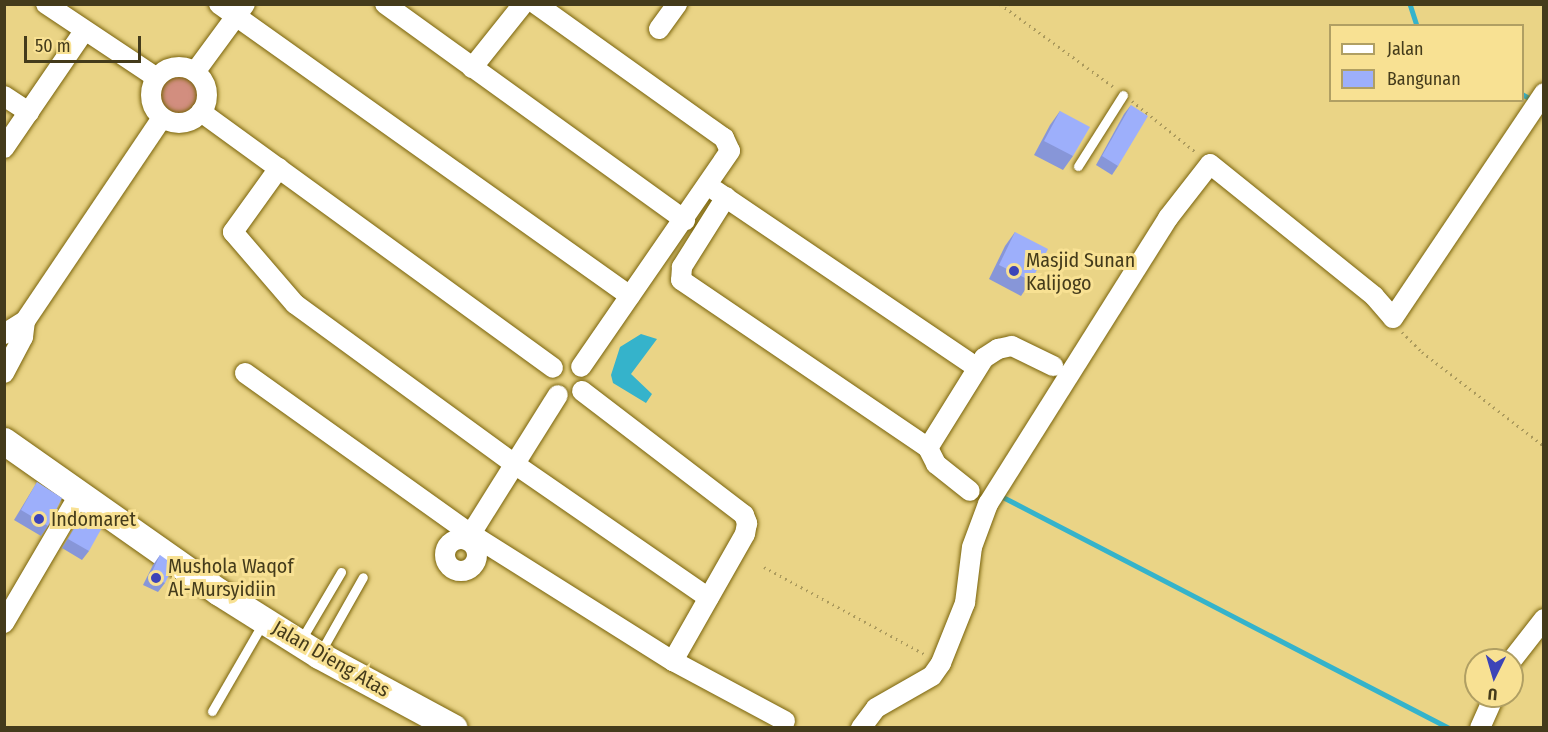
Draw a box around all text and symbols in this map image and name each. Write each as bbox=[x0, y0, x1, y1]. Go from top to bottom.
scale bar bbox=[27, 24, 144, 62]
legend bbox=[1329, 24, 1524, 102]
text: 50 m bbox=[35, 35, 71, 57]
text: Jalan bbox=[1387, 38, 1424, 60]
text: Bangunan bbox=[1387, 68, 1461, 90]
place label: Masjid Sunan Kalijogo bbox=[1026, 248, 1135, 295]
marker: Masjid Sunan Kalijogo bbox=[1007, 264, 1021, 278]
place label: Indomaret bbox=[51, 507, 136, 531]
marker: Indomaret bbox=[32, 512, 46, 526]
place label: Mushola Waqof Al-Mursyidiin bbox=[168, 554, 293, 601]
marker: Mushola Waqof Al-Mursyidiin bbox=[149, 571, 163, 585]
street label: Jalan Dieng Atas bbox=[268, 616, 394, 702]
north arrow bbox=[1464, 648, 1524, 708]
text: U bbox=[1487, 685, 1498, 704]

